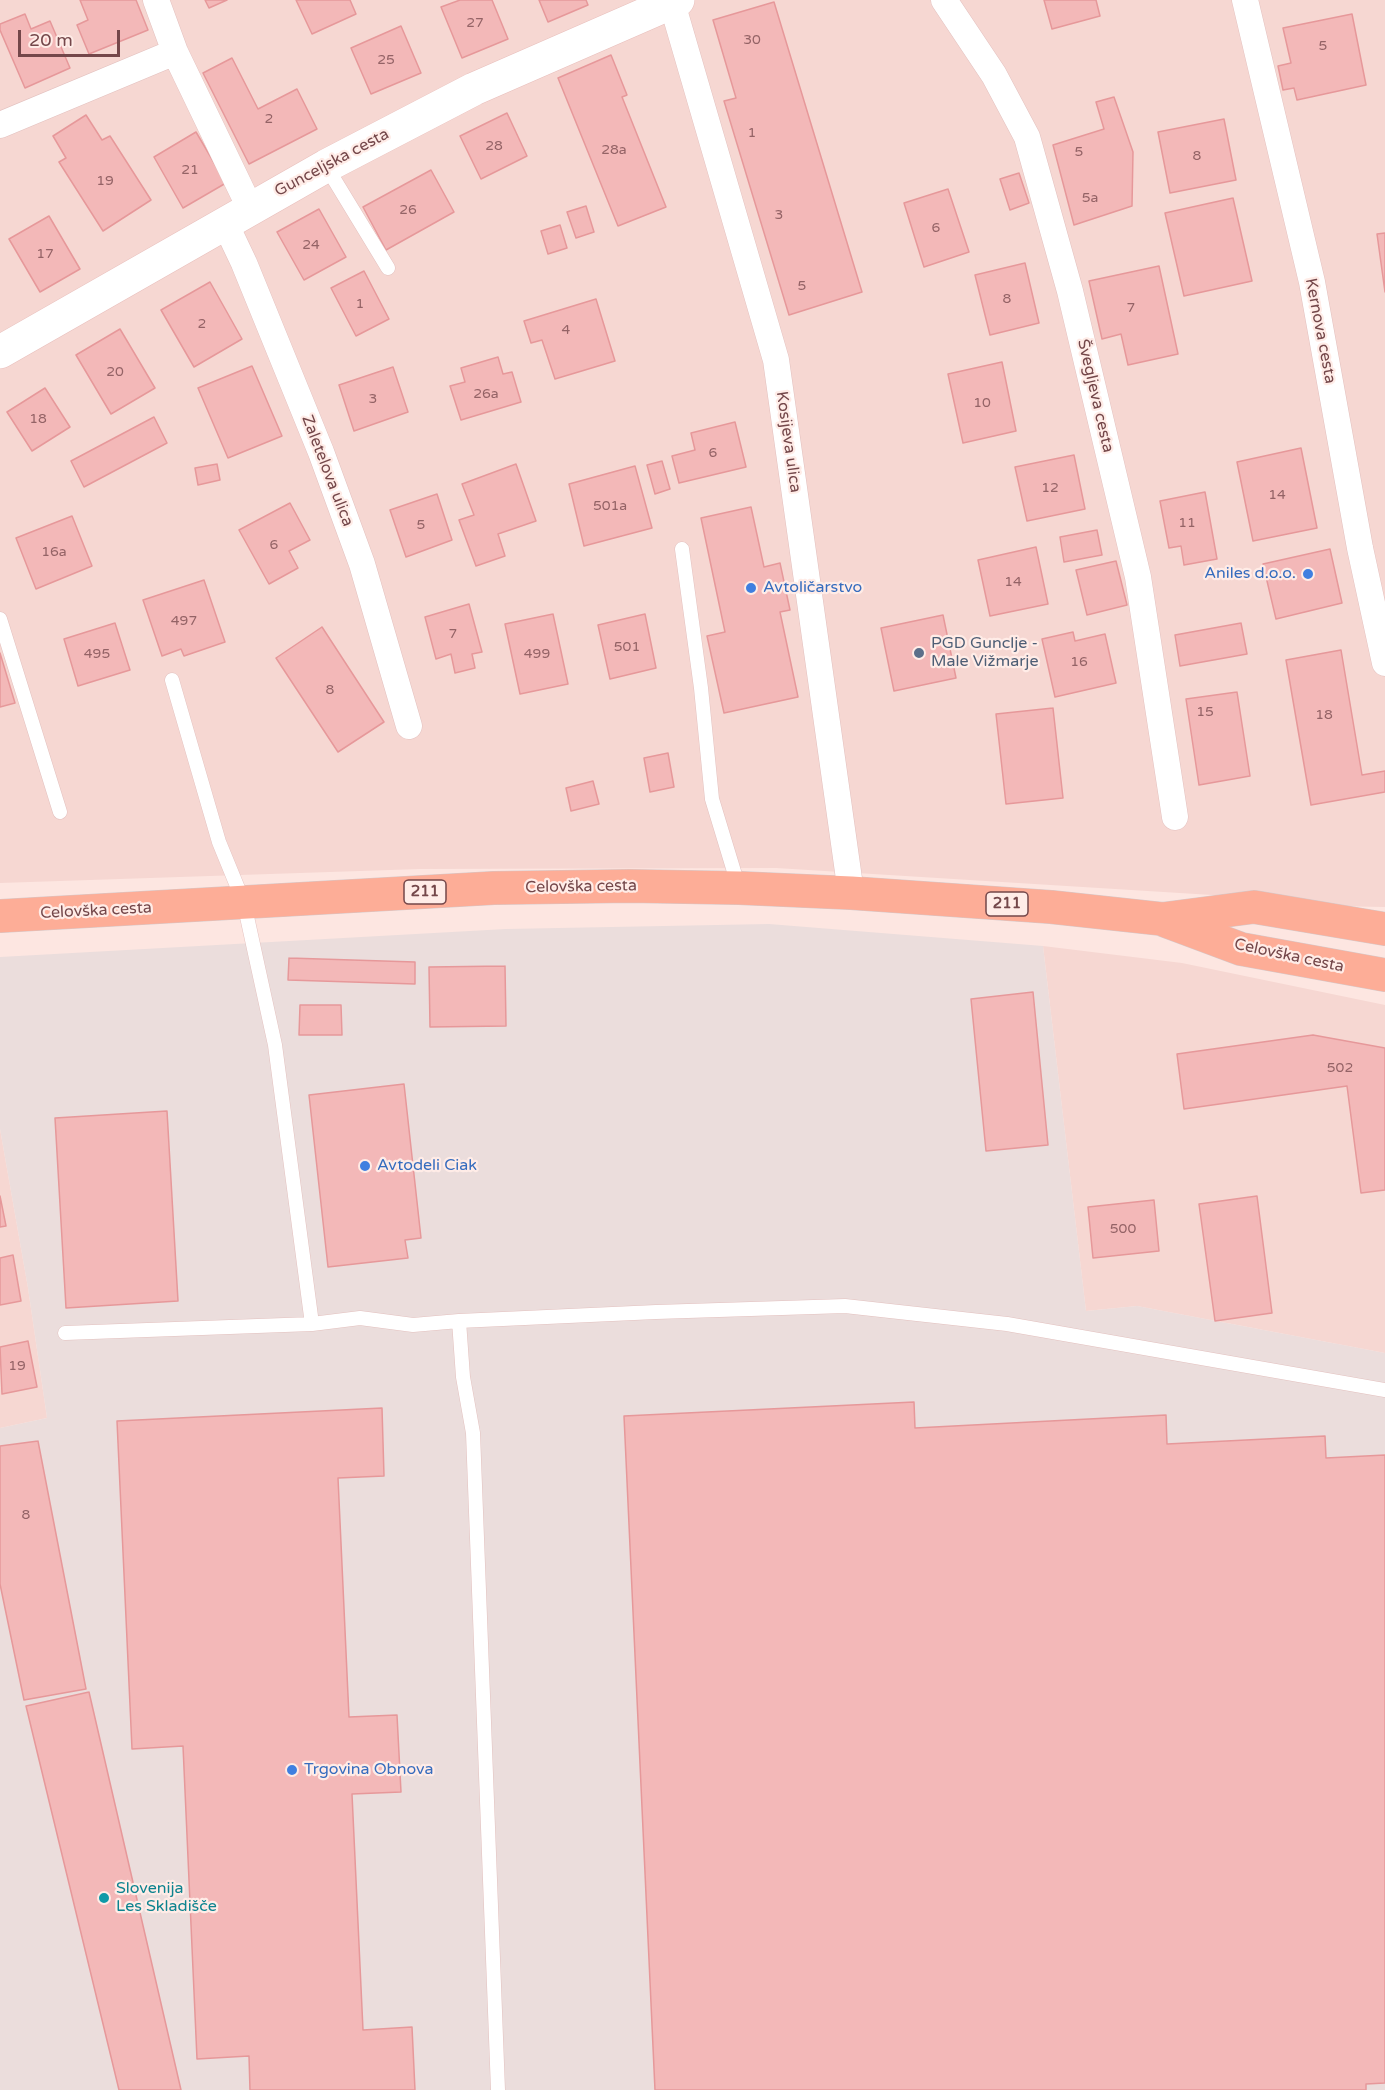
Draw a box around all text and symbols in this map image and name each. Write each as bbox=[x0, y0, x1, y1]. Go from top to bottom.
house number: 27 bbox=[466, 15, 484, 31]
scale bar bbox=[21, 18, 123, 56]
text: 20 m bbox=[29, 29, 73, 51]
house number: 30 bbox=[743, 32, 761, 48]
house number: 5 bbox=[1319, 38, 1327, 54]
house number: 25 bbox=[377, 52, 395, 68]
house number: 2 bbox=[265, 111, 273, 127]
street label: Gunceljska cesta bbox=[272, 125, 392, 201]
house number: 1 bbox=[748, 125, 756, 141]
house number: 28 bbox=[485, 138, 503, 154]
house number: 28a bbox=[601, 142, 627, 158]
house number: 5 bbox=[1075, 144, 1083, 160]
house number: 8 bbox=[1193, 148, 1201, 164]
house number: 21 bbox=[181, 162, 199, 178]
house number: 19 bbox=[96, 173, 114, 189]
house number: 5a bbox=[1082, 190, 1098, 206]
house number: 26 bbox=[399, 202, 417, 218]
house number: 3 bbox=[775, 207, 783, 223]
house number: 6 bbox=[932, 220, 940, 236]
house number: 24 bbox=[302, 237, 320, 253]
house number: 17 bbox=[36, 246, 54, 262]
street label: Kernova cesta bbox=[1300, 277, 1340, 385]
house number: 5 bbox=[798, 278, 806, 294]
house number: 8 bbox=[1003, 291, 1011, 307]
house number: 1 bbox=[356, 296, 364, 312]
house number: 7 bbox=[1127, 300, 1135, 316]
house number: 2 bbox=[198, 316, 206, 332]
house number: 4 bbox=[562, 322, 570, 338]
street label: Švegljeva cesta bbox=[1073, 337, 1117, 455]
house number: 20 bbox=[106, 364, 124, 380]
house number: 26a bbox=[473, 386, 499, 402]
street label: Kosijeva ulica bbox=[771, 390, 805, 494]
house number: 3 bbox=[369, 391, 377, 407]
house number: 10 bbox=[973, 395, 991, 411]
house number: 18 bbox=[29, 411, 47, 427]
street label: Zaletelova ulica bbox=[297, 413, 357, 529]
house number: 6 bbox=[709, 445, 717, 461]
house number: 12 bbox=[1041, 480, 1059, 496]
house number: 14 bbox=[1268, 487, 1286, 503]
house number: 501a bbox=[593, 498, 627, 514]
house number: 11 bbox=[1178, 515, 1196, 531]
house number: 5 bbox=[417, 517, 425, 533]
house number: 6 bbox=[270, 537, 278, 553]
house number: 16a bbox=[41, 544, 67, 560]
place label: Aniles d.o.o. bbox=[1204, 564, 1296, 584]
marker: Aniles d.o.o. bbox=[1301, 567, 1315, 581]
house number: 14 bbox=[1004, 574, 1022, 590]
place label: Avtoličarstvo bbox=[763, 578, 862, 598]
marker: Avtoličarstvo bbox=[744, 581, 758, 595]
house number: 497 bbox=[171, 613, 197, 629]
house number: 7 bbox=[449, 626, 457, 642]
place label: PGD Gunclje - Male Vižmarje bbox=[931, 634, 1038, 672]
house number: 501 bbox=[614, 639, 640, 655]
house number: 495 bbox=[84, 646, 110, 662]
house number: 499 bbox=[524, 646, 550, 662]
marker: PGD Gunclje - Male Vižmarje bbox=[912, 646, 926, 660]
house number: 16 bbox=[1070, 654, 1088, 670]
house number: 8 bbox=[326, 682, 334, 698]
house number: 15 bbox=[1196, 704, 1214, 720]
house number: 18 bbox=[1315, 707, 1333, 723]
street label: Celovška cesta bbox=[525, 876, 637, 898]
road number: 211 bbox=[404, 880, 446, 904]
road number: 211 bbox=[986, 892, 1028, 916]
street label: Celovška cesta bbox=[40, 898, 152, 924]
street label: Celovška cesta bbox=[1232, 935, 1346, 977]
house number: 502 bbox=[1327, 1060, 1353, 1076]
place label: Avtodeli Ciak bbox=[377, 1156, 477, 1176]
marker: Avtodeli Ciak bbox=[358, 1159, 372, 1173]
house number: 500 bbox=[1110, 1221, 1136, 1237]
house number: 19 bbox=[8, 1358, 26, 1374]
house number: 8 bbox=[22, 1507, 30, 1523]
place label: Trgovina Obnova bbox=[304, 1760, 433, 1780]
marker: Trgovina Obnova bbox=[285, 1763, 299, 1777]
place label: Slovenija Les Skladišče bbox=[116, 1879, 217, 1917]
marker: Slovenija Les Skladišče bbox=[97, 1891, 111, 1905]

